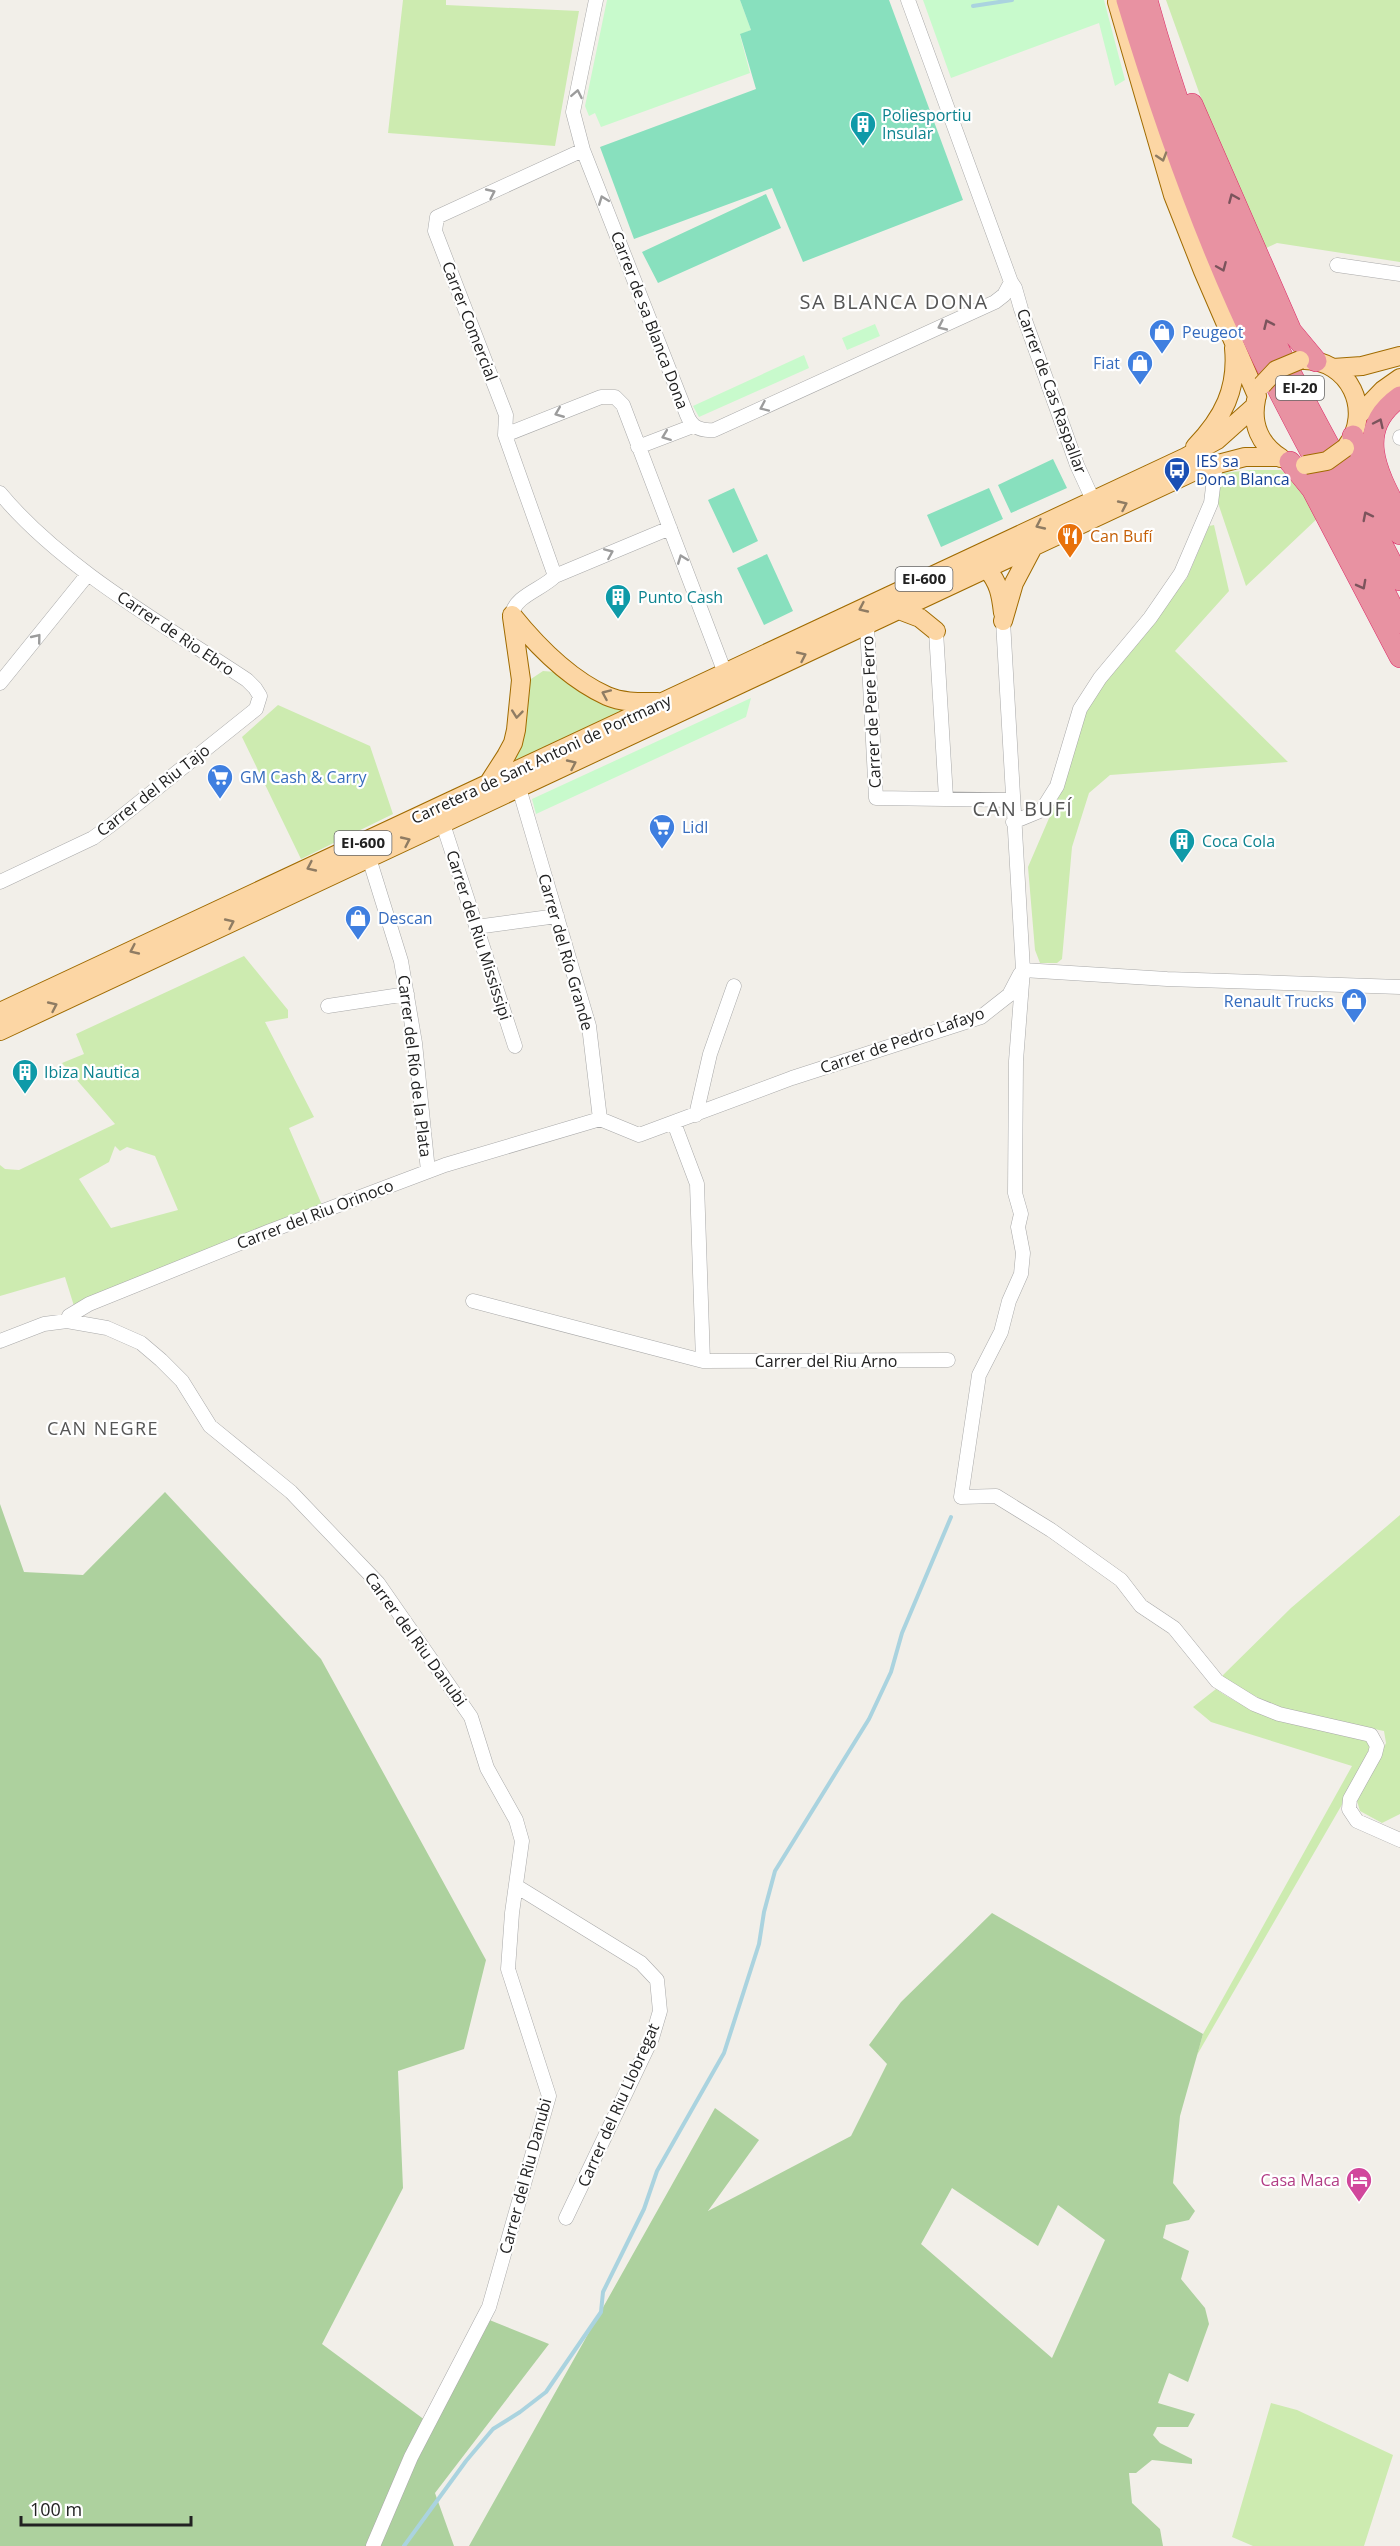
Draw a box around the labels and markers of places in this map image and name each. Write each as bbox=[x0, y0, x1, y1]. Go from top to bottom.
place label: Poliesportiu Insular bbox=[882, 104, 971, 144]
building icon: Poliesportiu Insular bbox=[848, 109, 878, 147]
shop icon: Peugeot bbox=[1147, 317, 1177, 355]
place label: Peugeot bbox=[1182, 321, 1244, 343]
shop icon: Fiat bbox=[1125, 348, 1155, 386]
place label: Fiat bbox=[1093, 352, 1120, 374]
place label: IES sa Dona Blanca bbox=[1196, 450, 1290, 490]
bus stop icon: IES sa Dona Blanca bbox=[1162, 455, 1192, 493]
restaurant icon: Can Bufí bbox=[1055, 521, 1085, 559]
place label: Can Bufí bbox=[1090, 525, 1153, 547]
building icon: Punto Cash bbox=[603, 582, 633, 620]
place label: Punto Cash bbox=[638, 586, 723, 608]
supermarket icon: GM Cash & Carry bbox=[205, 762, 235, 800]
place label: GM Cash & Carry bbox=[240, 766, 368, 788]
supermarket icon: Lidl bbox=[647, 812, 677, 850]
place label: Lidl bbox=[682, 816, 708, 838]
building icon: Coca Cola bbox=[1167, 826, 1197, 864]
place label: Coca Cola bbox=[1202, 830, 1275, 852]
shop icon: Descan bbox=[343, 903, 373, 941]
place label: Descan bbox=[378, 907, 433, 929]
shop icon: Renault Trucks bbox=[1339, 986, 1369, 1024]
place label: Renault Trucks bbox=[1224, 990, 1334, 1012]
building icon: Ibiza Nautica bbox=[10, 1057, 40, 1095]
place label: Ibiza Nautica bbox=[44, 1061, 140, 1083]
hotel icon: Casa Maca bbox=[1344, 2165, 1374, 2203]
place label: Casa Maca bbox=[1261, 2169, 1340, 2191]

